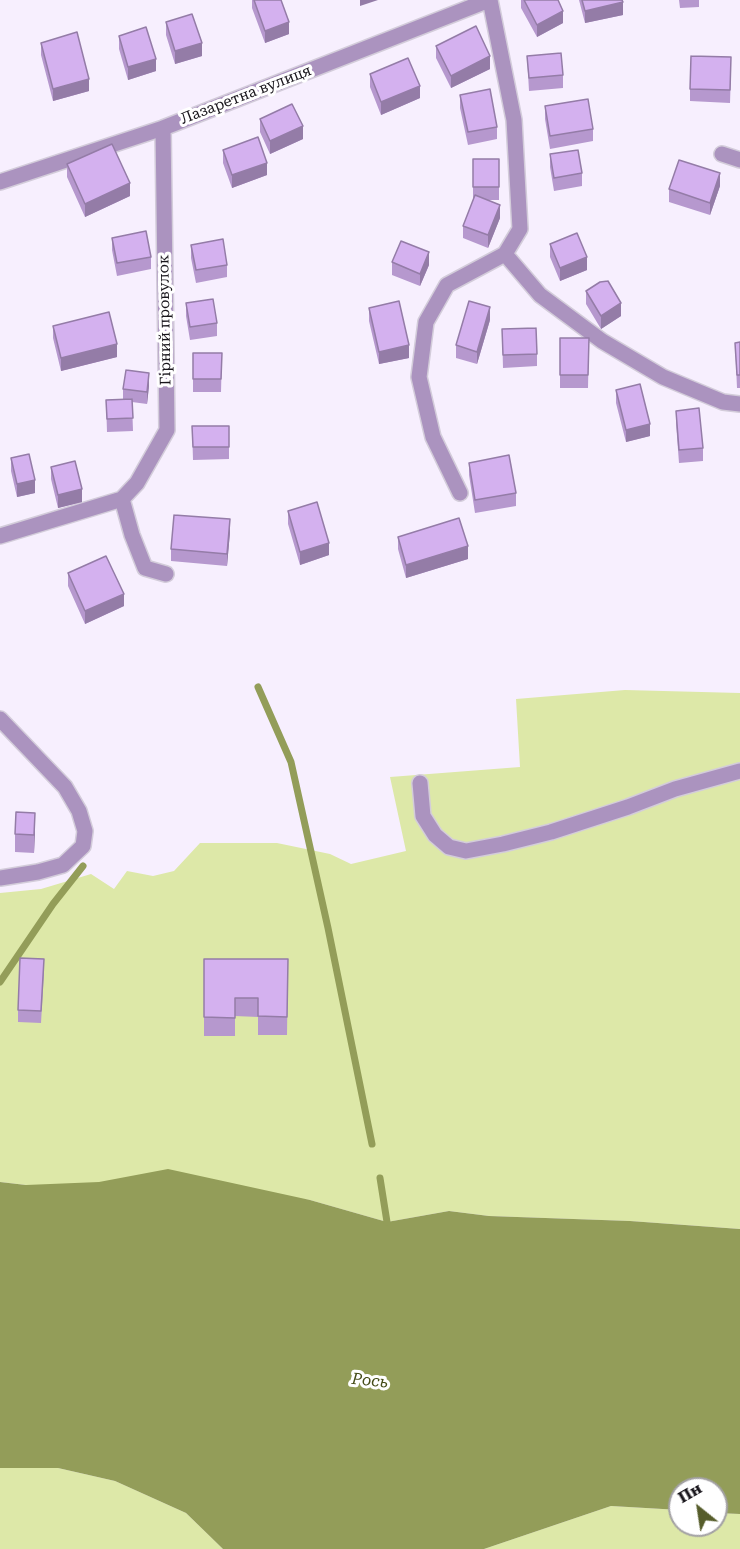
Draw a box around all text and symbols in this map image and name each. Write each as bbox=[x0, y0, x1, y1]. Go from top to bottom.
street label: Лазаретна вулиця bbox=[178, 62, 314, 128]
street label: Гірний провулок bbox=[155, 254, 175, 386]
water label: Рось bbox=[351, 1370, 389, 1392]
north arrow bbox=[668, 1477, 728, 1537]
text: Пн bbox=[675, 1479, 705, 1507]

